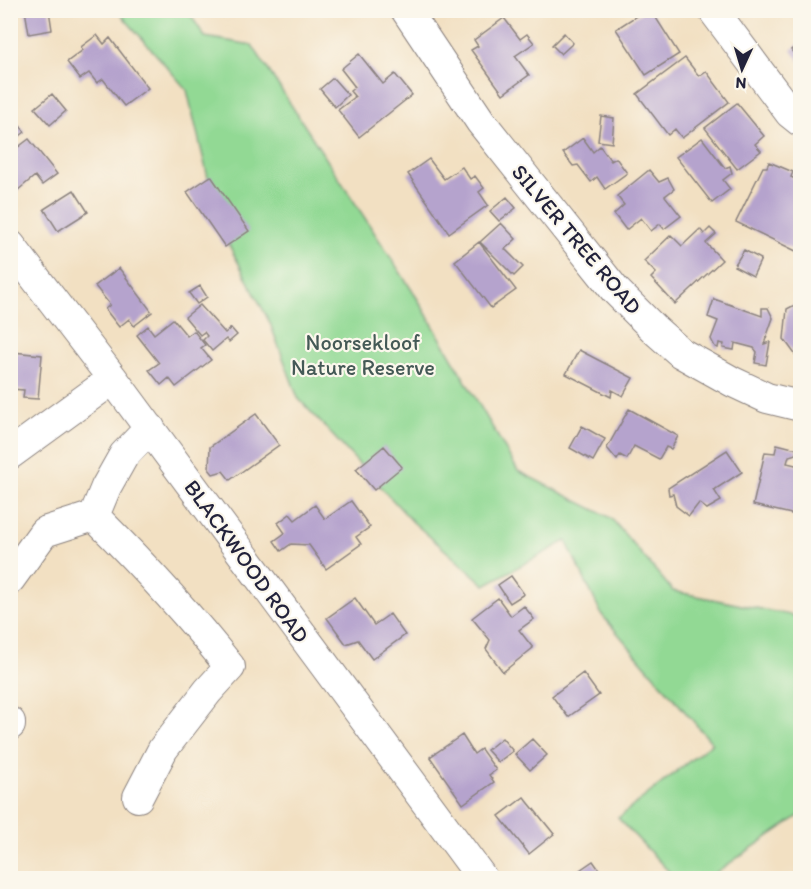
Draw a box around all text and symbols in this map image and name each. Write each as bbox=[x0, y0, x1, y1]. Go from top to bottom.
north arrow bbox=[712, 39, 772, 99]
text: N bbox=[735, 74, 747, 93]
street label: SILVER TREE ROAD bbox=[506, 159, 647, 320]
park label: Noorsekloof Nature Reserve bbox=[291, 329, 435, 381]
street label: BLACKWOOD ROAD bbox=[178, 475, 315, 648]

